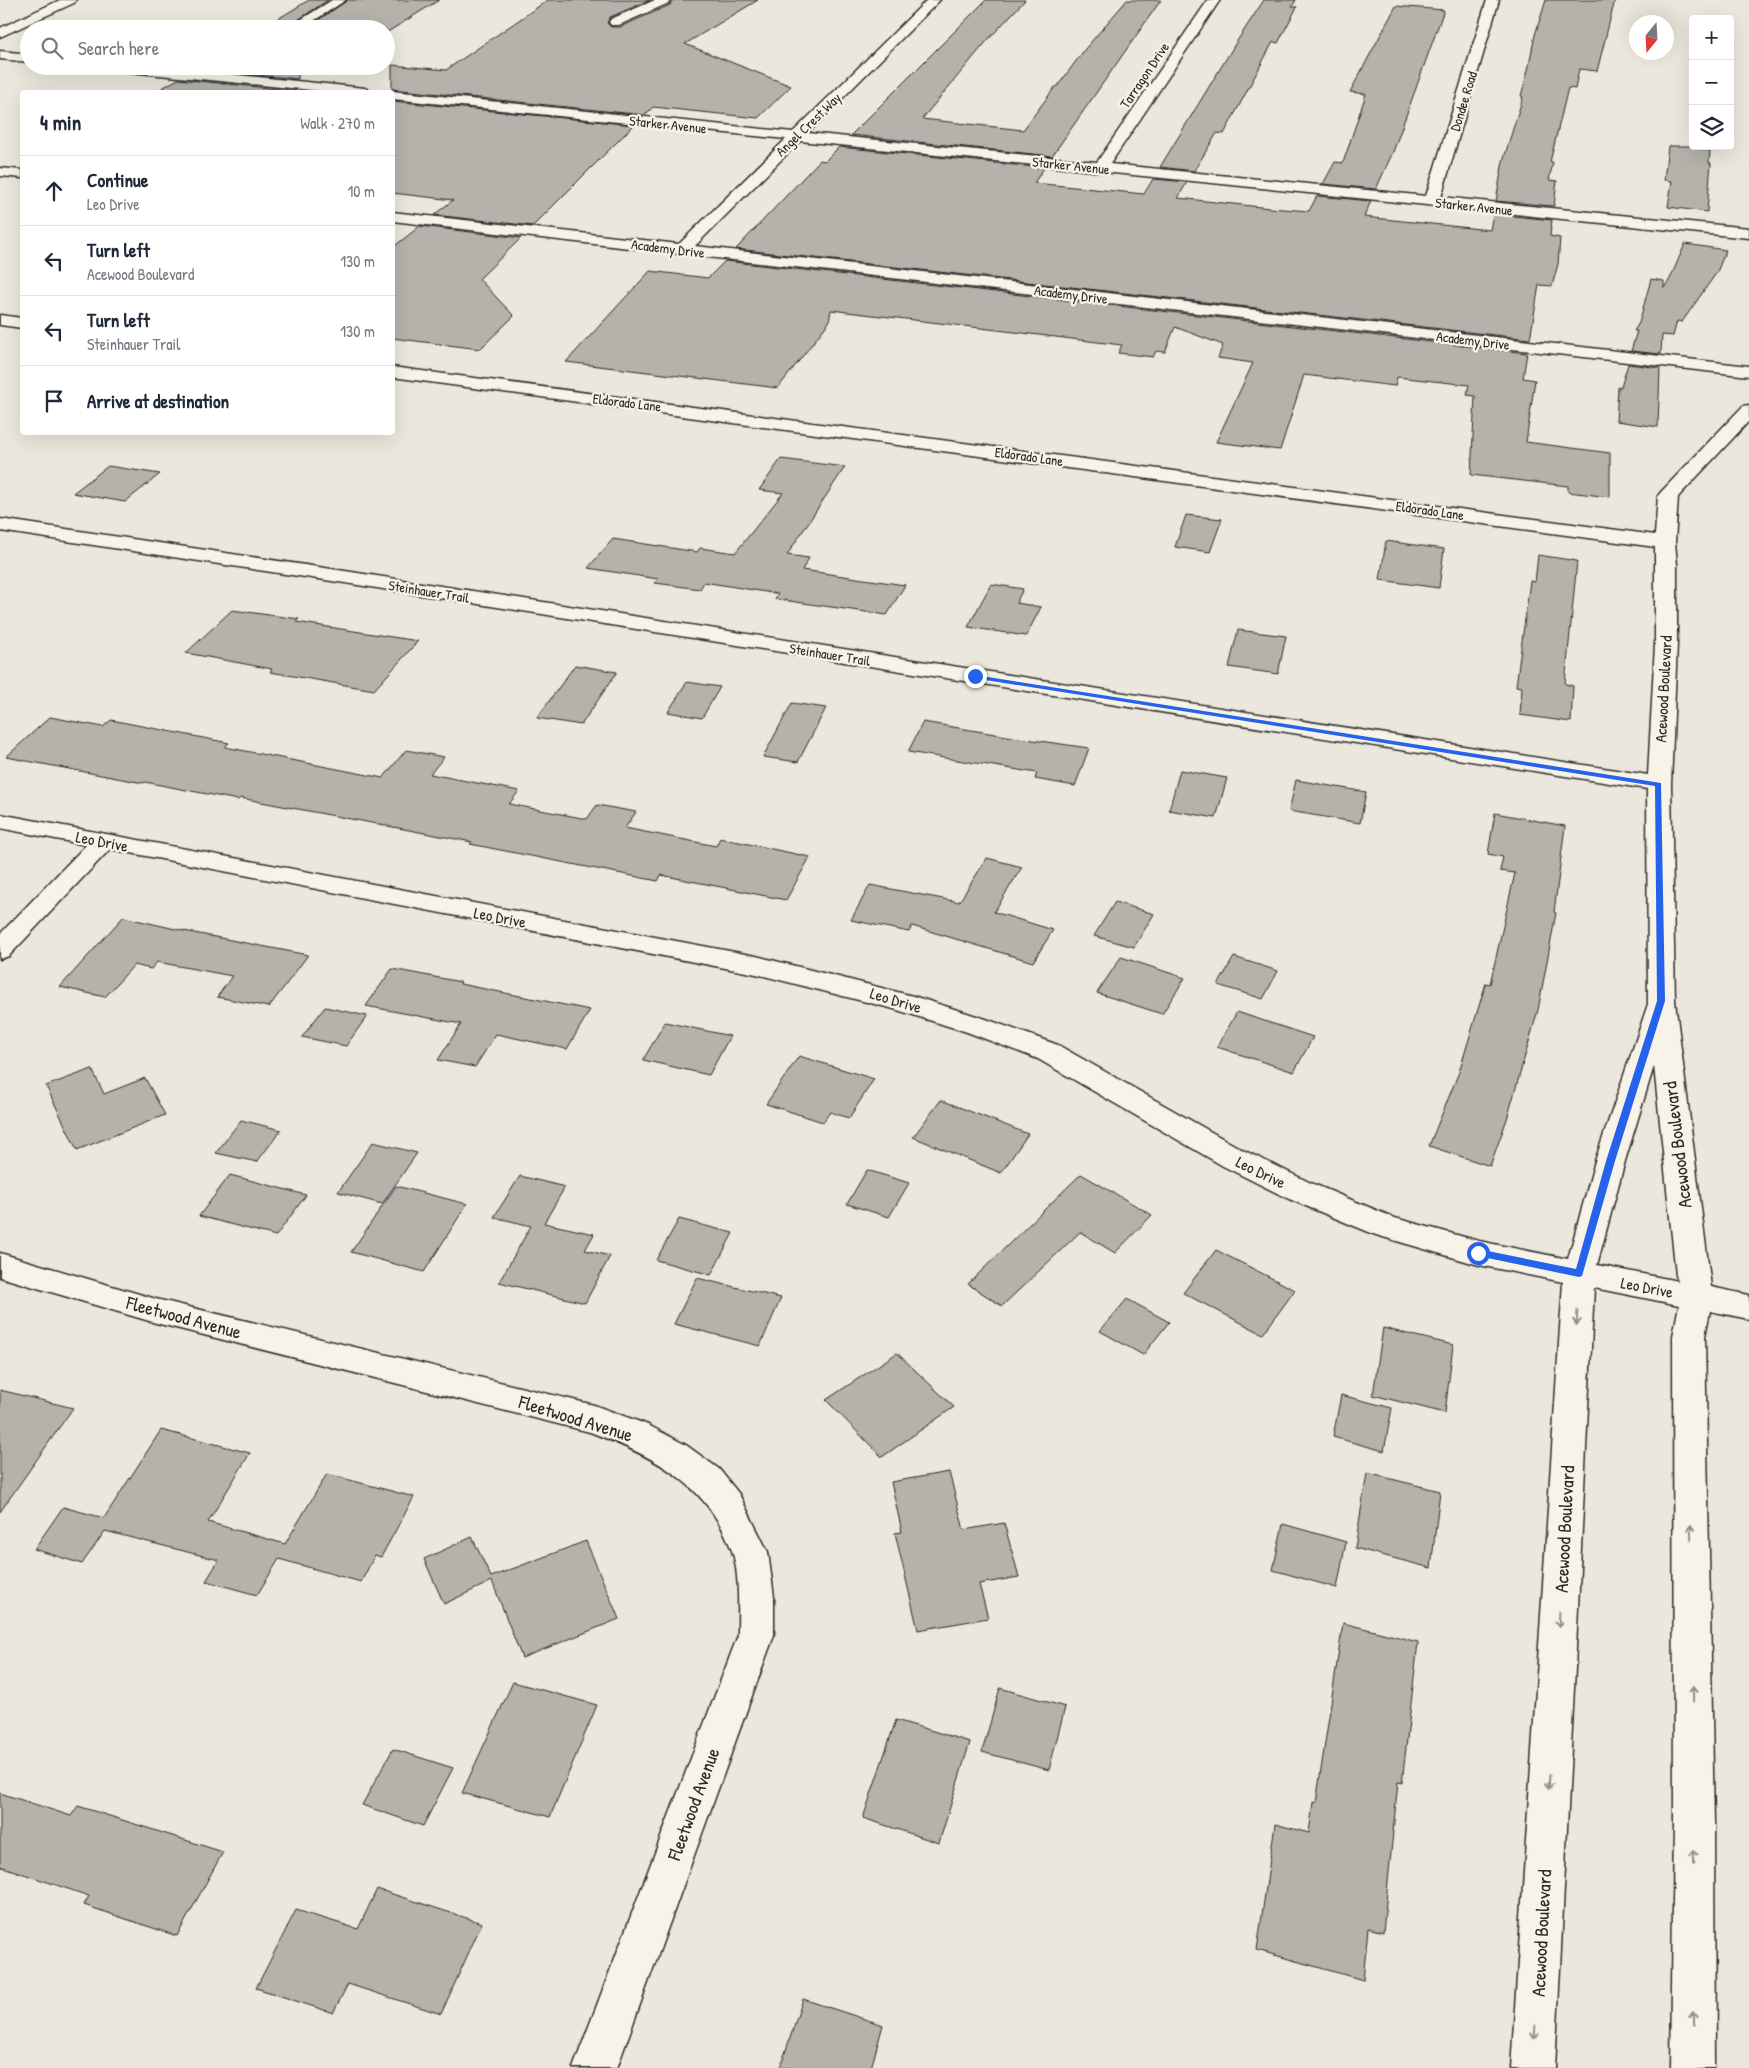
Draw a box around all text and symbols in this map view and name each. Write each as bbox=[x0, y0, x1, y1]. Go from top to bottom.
north arrow bbox=[1629, 15, 1674, 60]
map controls bbox=[1689, 15, 1734, 150]
button: + bbox=[1689, 15, 1734, 60]
search box bbox=[20, 20, 395, 75]
icon: search bbox=[38, 34, 66, 62]
text: Search here bbox=[78, 35, 159, 61]
street label: Tarragon Drive bbox=[1115, 38, 1174, 112]
button: − bbox=[1689, 60, 1734, 105]
street label: Dondee Road bbox=[1445, 68, 1481, 133]
street label: Angel Crest Way bbox=[771, 88, 846, 161]
button: layers bbox=[1689, 105, 1734, 150]
text: 4 min bbox=[40, 108, 81, 137]
street label: Starker Avenue bbox=[628, 110, 708, 138]
text: Walk · 270 m bbox=[300, 112, 375, 134]
street label: Starker Avenue bbox=[1031, 151, 1111, 179]
text: Continue bbox=[87, 167, 148, 193]
icon: ahead bbox=[40, 177, 68, 205]
text: 10 m bbox=[347, 180, 375, 202]
street label: Starker Avenue bbox=[1434, 192, 1514, 220]
text: Leo Drive bbox=[87, 193, 140, 215]
street label: Academy Drive bbox=[630, 234, 706, 263]
text: Turn left bbox=[87, 237, 150, 263]
icon: left bbox=[40, 247, 68, 275]
text: 130 m bbox=[340, 250, 375, 272]
text: Acewood Boulevard bbox=[87, 263, 194, 285]
street label: Academy Drive bbox=[1033, 280, 1109, 309]
text: Turn left bbox=[87, 307, 150, 333]
icon: left bbox=[40, 317, 68, 345]
text: 130 m bbox=[340, 320, 375, 342]
street label: Academy Drive bbox=[1435, 326, 1511, 355]
text: Steinhauer Trail bbox=[87, 333, 180, 355]
icon: arrive bbox=[40, 387, 68, 415]
text: Arrive at destination bbox=[87, 388, 229, 414]
street label: Eldorado Lane bbox=[592, 388, 663, 416]
street label: Eldorado Lane bbox=[994, 442, 1065, 470]
street label: Eldorado Lane bbox=[1395, 496, 1466, 524]
street label: Steinhauer Trail bbox=[387, 575, 471, 607]
street label: Acewood Boulevard bbox=[1649, 635, 1677, 743]
street label: Steinhauer Trail bbox=[788, 638, 872, 670]
route end bbox=[964, 665, 987, 688]
street label: Leo Drive bbox=[74, 825, 131, 857]
street label: Leo Drive bbox=[472, 901, 529, 933]
street label: Leo Drive bbox=[868, 982, 925, 1018]
street label: Acewood Boulevard bbox=[1656, 1080, 1698, 1210]
street label: Leo Drive bbox=[1233, 1151, 1290, 1194]
route start bbox=[1467, 1242, 1490, 1265]
street label: Leo Drive bbox=[1619, 1271, 1676, 1303]
street label: Fleetwood Avenue bbox=[123, 1289, 245, 1345]
one-way arrow bbox=[1572, 1310, 1581, 1326]
street label: Fleetwood Avenue bbox=[515, 1388, 637, 1448]
street label: Acewood Boulevard bbox=[1548, 1464, 1580, 1593]
one-way arrow bbox=[1686, 1524, 1696, 1540]
one-way arrow bbox=[1554, 1612, 1563, 1628]
one-way arrow bbox=[1688, 1687, 1698, 1703]
street label: Fleetwood Avenue bbox=[660, 1744, 726, 1865]
one-way arrow bbox=[1545, 1774, 1554, 1790]
one-way arrow bbox=[1689, 1849, 1699, 1866]
street label: Acewood Boulevard bbox=[1525, 1868, 1557, 1997]
one-way arrow bbox=[1688, 2012, 1698, 2028]
one-way arrow bbox=[1531, 2023, 1540, 2039]

